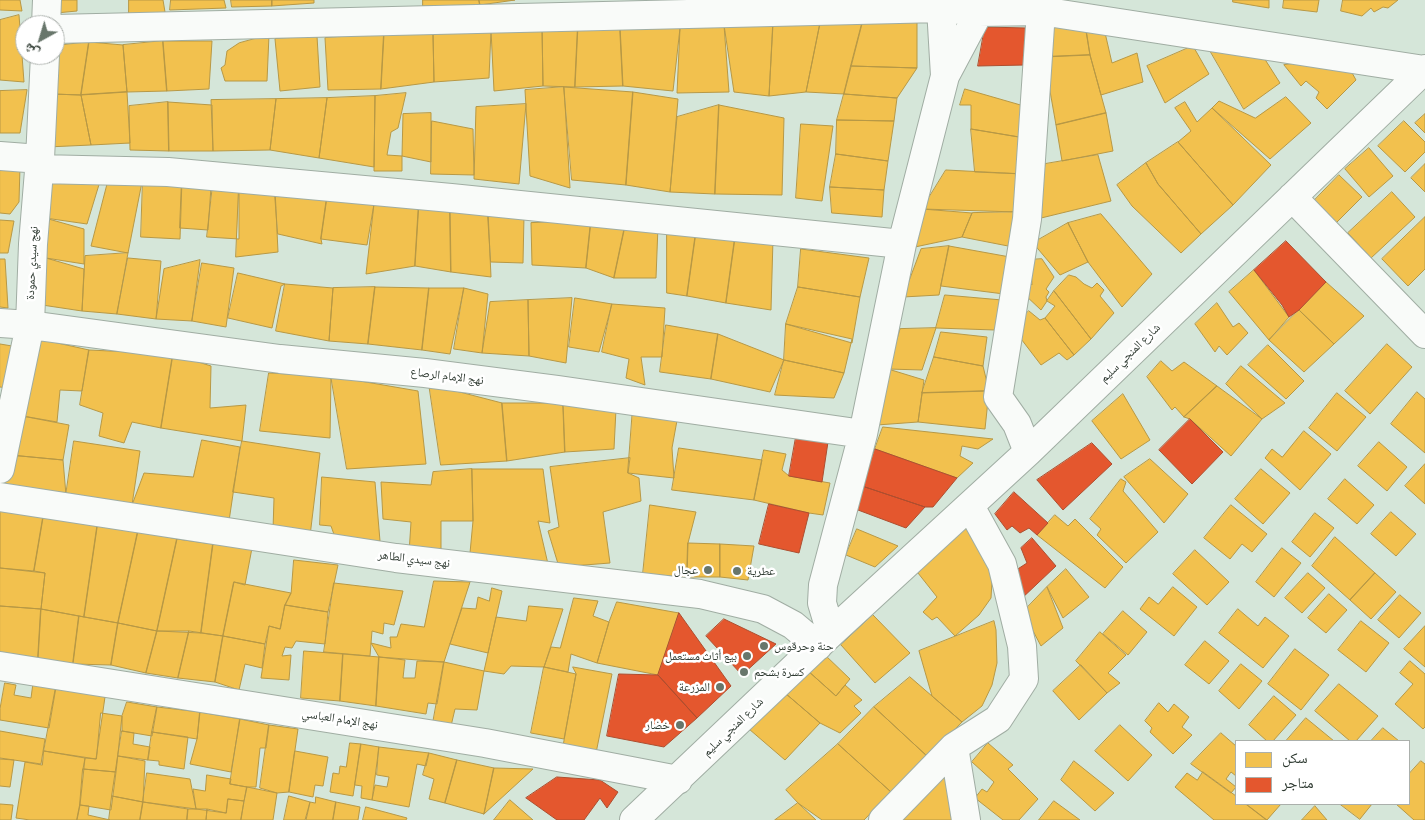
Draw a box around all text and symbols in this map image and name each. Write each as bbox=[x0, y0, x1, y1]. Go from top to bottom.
north arrow bbox=[15, 15, 65, 65]
text: ش bbox=[20, 40, 42, 62]
street label: نهج سيدي حمودة bbox=[23, 226, 41, 300]
street label: شارع المنجي سليم bbox=[1097, 320, 1163, 386]
street label: نهج الإمام الرصاع bbox=[410, 364, 484, 388]
street label: نهج سيدي الطاهر bbox=[377, 547, 451, 571]
place label: عجال bbox=[674, 563, 698, 577]
marker: عجال bbox=[702, 564, 714, 576]
place label: عطرية bbox=[747, 564, 775, 578]
marker: عطرية bbox=[731, 565, 743, 577]
place label: حنة وحرقوس bbox=[774, 639, 834, 653]
marker: حنة وحرقوس bbox=[758, 640, 770, 652]
place label: بيع أثاث مستعمل bbox=[665, 649, 737, 663]
marker: بيع أثاث مستعمل bbox=[741, 650, 753, 662]
place label: كسرة بشحم bbox=[754, 665, 805, 679]
marker: كسرة بشحم bbox=[738, 666, 750, 678]
place label: المزرعة bbox=[679, 680, 710, 694]
marker: المزرعة bbox=[714, 681, 726, 693]
street label: شارع المنجي سليم bbox=[700, 694, 766, 760]
street label: نهج الإمام العباسي bbox=[301, 706, 379, 732]
place label: خضار bbox=[645, 718, 670, 732]
marker: خضار bbox=[674, 719, 686, 731]
legend bbox=[1235, 740, 1410, 805]
text: سكن bbox=[1282, 750, 1308, 766]
text: متاجر bbox=[1282, 775, 1314, 791]

